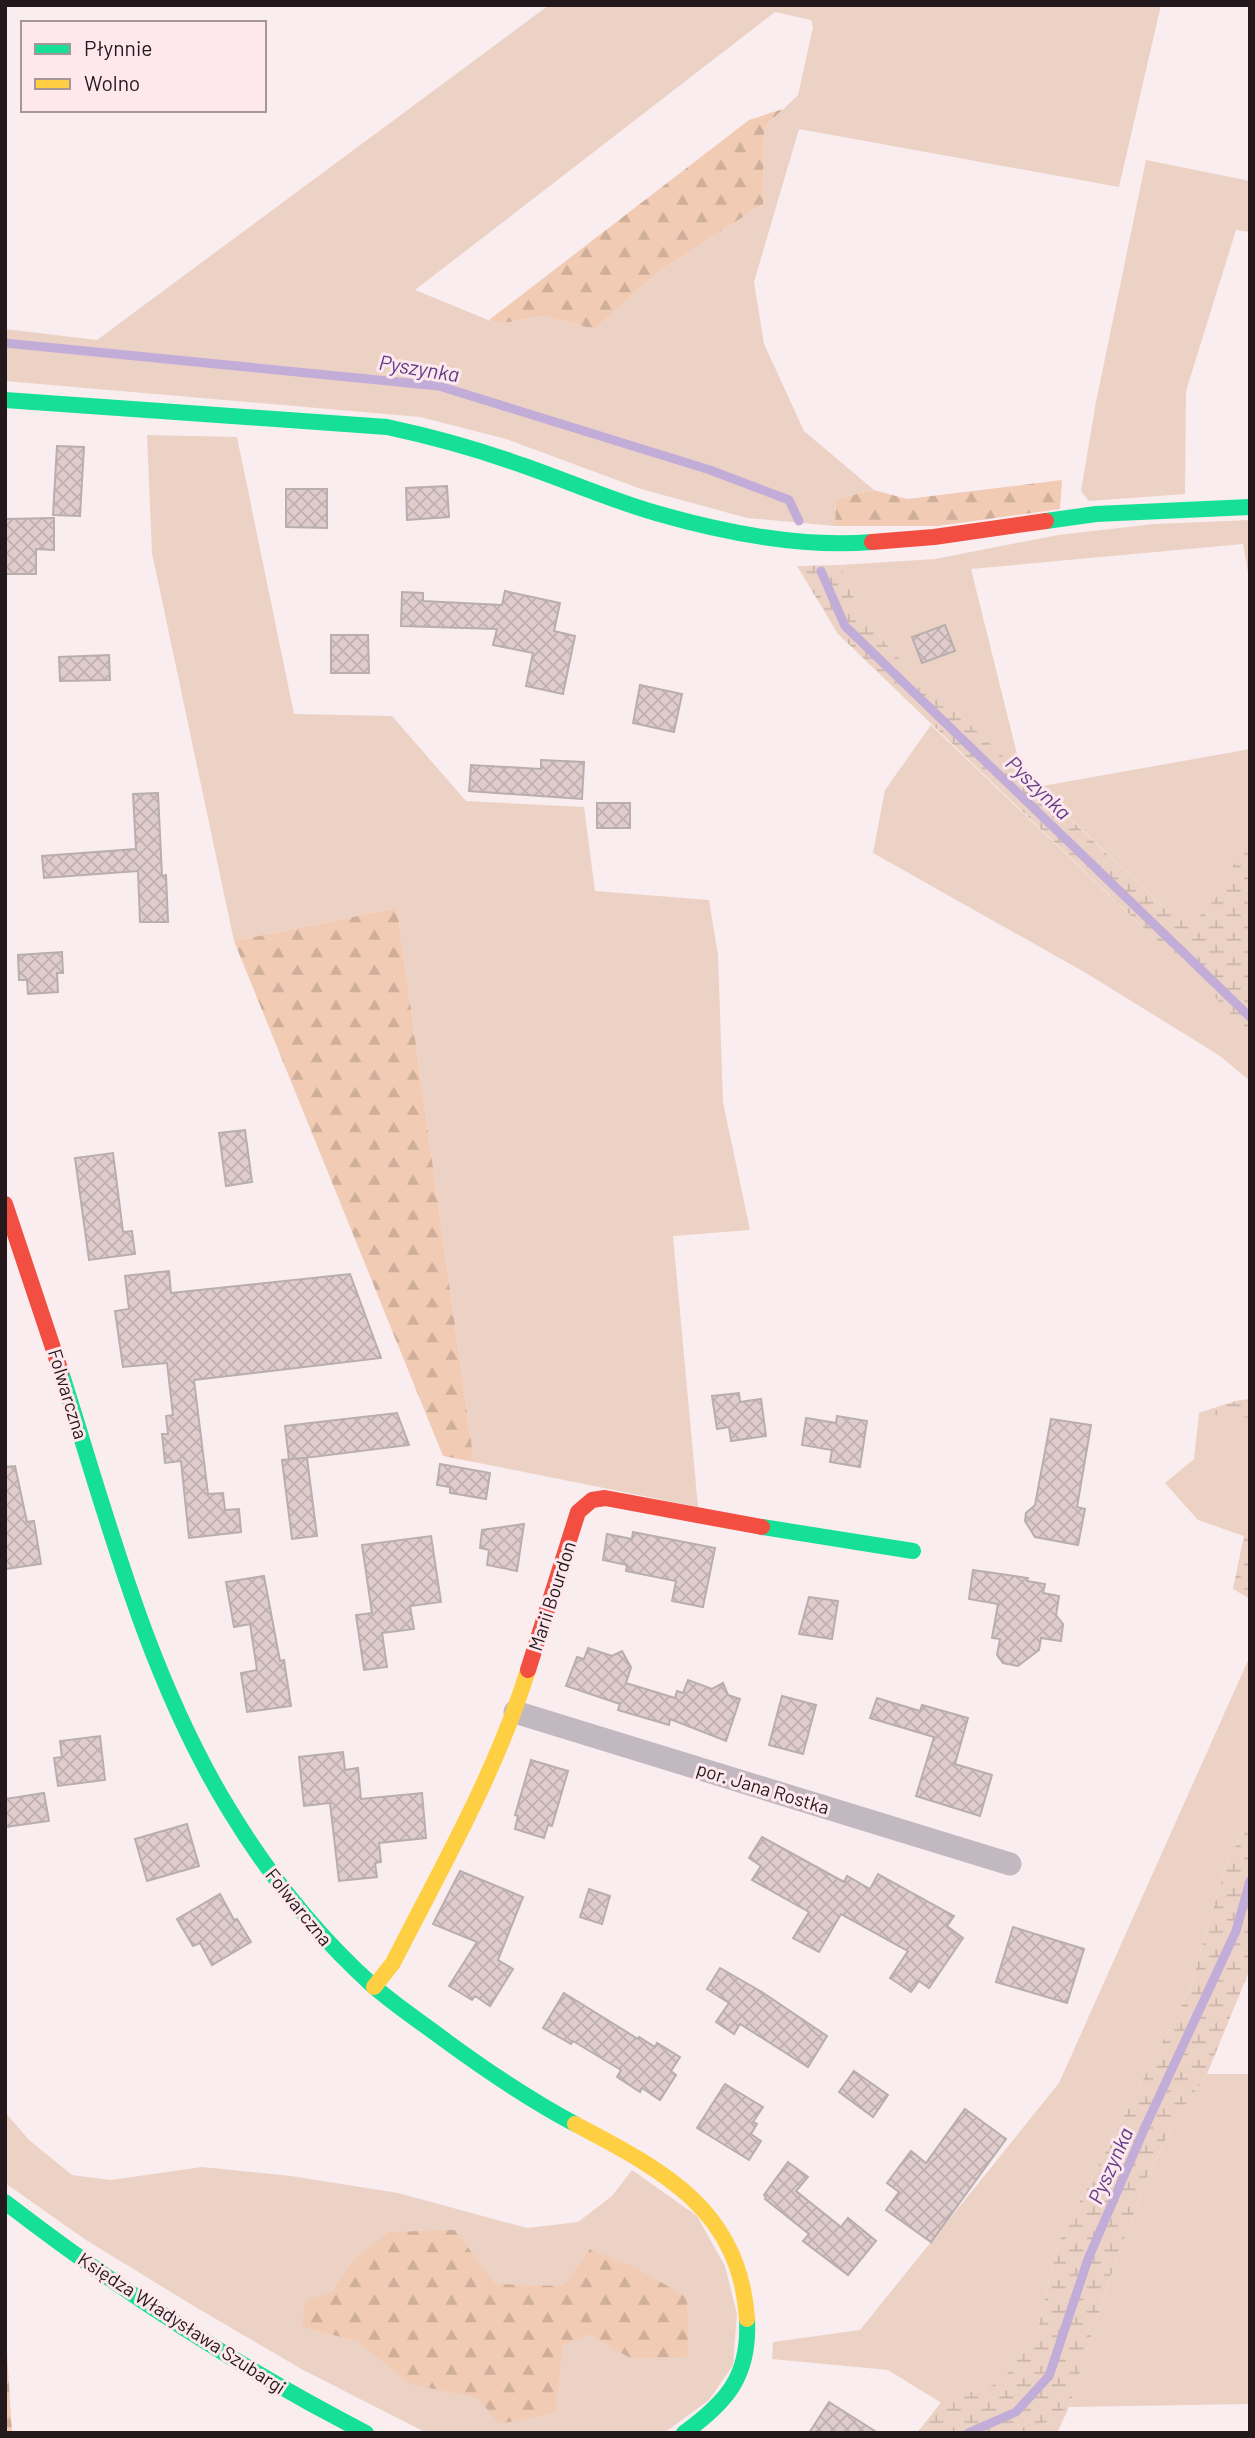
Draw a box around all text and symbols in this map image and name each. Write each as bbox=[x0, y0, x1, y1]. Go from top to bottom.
legend bbox=[21, 21, 266, 112]
text: Płynnie bbox=[84, 35, 152, 60]
text: Wolno bbox=[84, 70, 140, 95]
water label: Pyszynka bbox=[377, 349, 461, 386]
water label: Pyszynka bbox=[1001, 750, 1077, 824]
street label: Folwarczna bbox=[44, 1346, 93, 1442]
street label: Marii Bourdon bbox=[523, 1538, 580, 1654]
street label: por. Jana Rostka bbox=[694, 1756, 832, 1819]
street label: Folwarczna bbox=[261, 1863, 338, 1950]
water label: Pyszynka bbox=[1082, 2123, 1138, 2207]
street label: Księdza Władysława Szubargi bbox=[74, 2247, 290, 2398]

